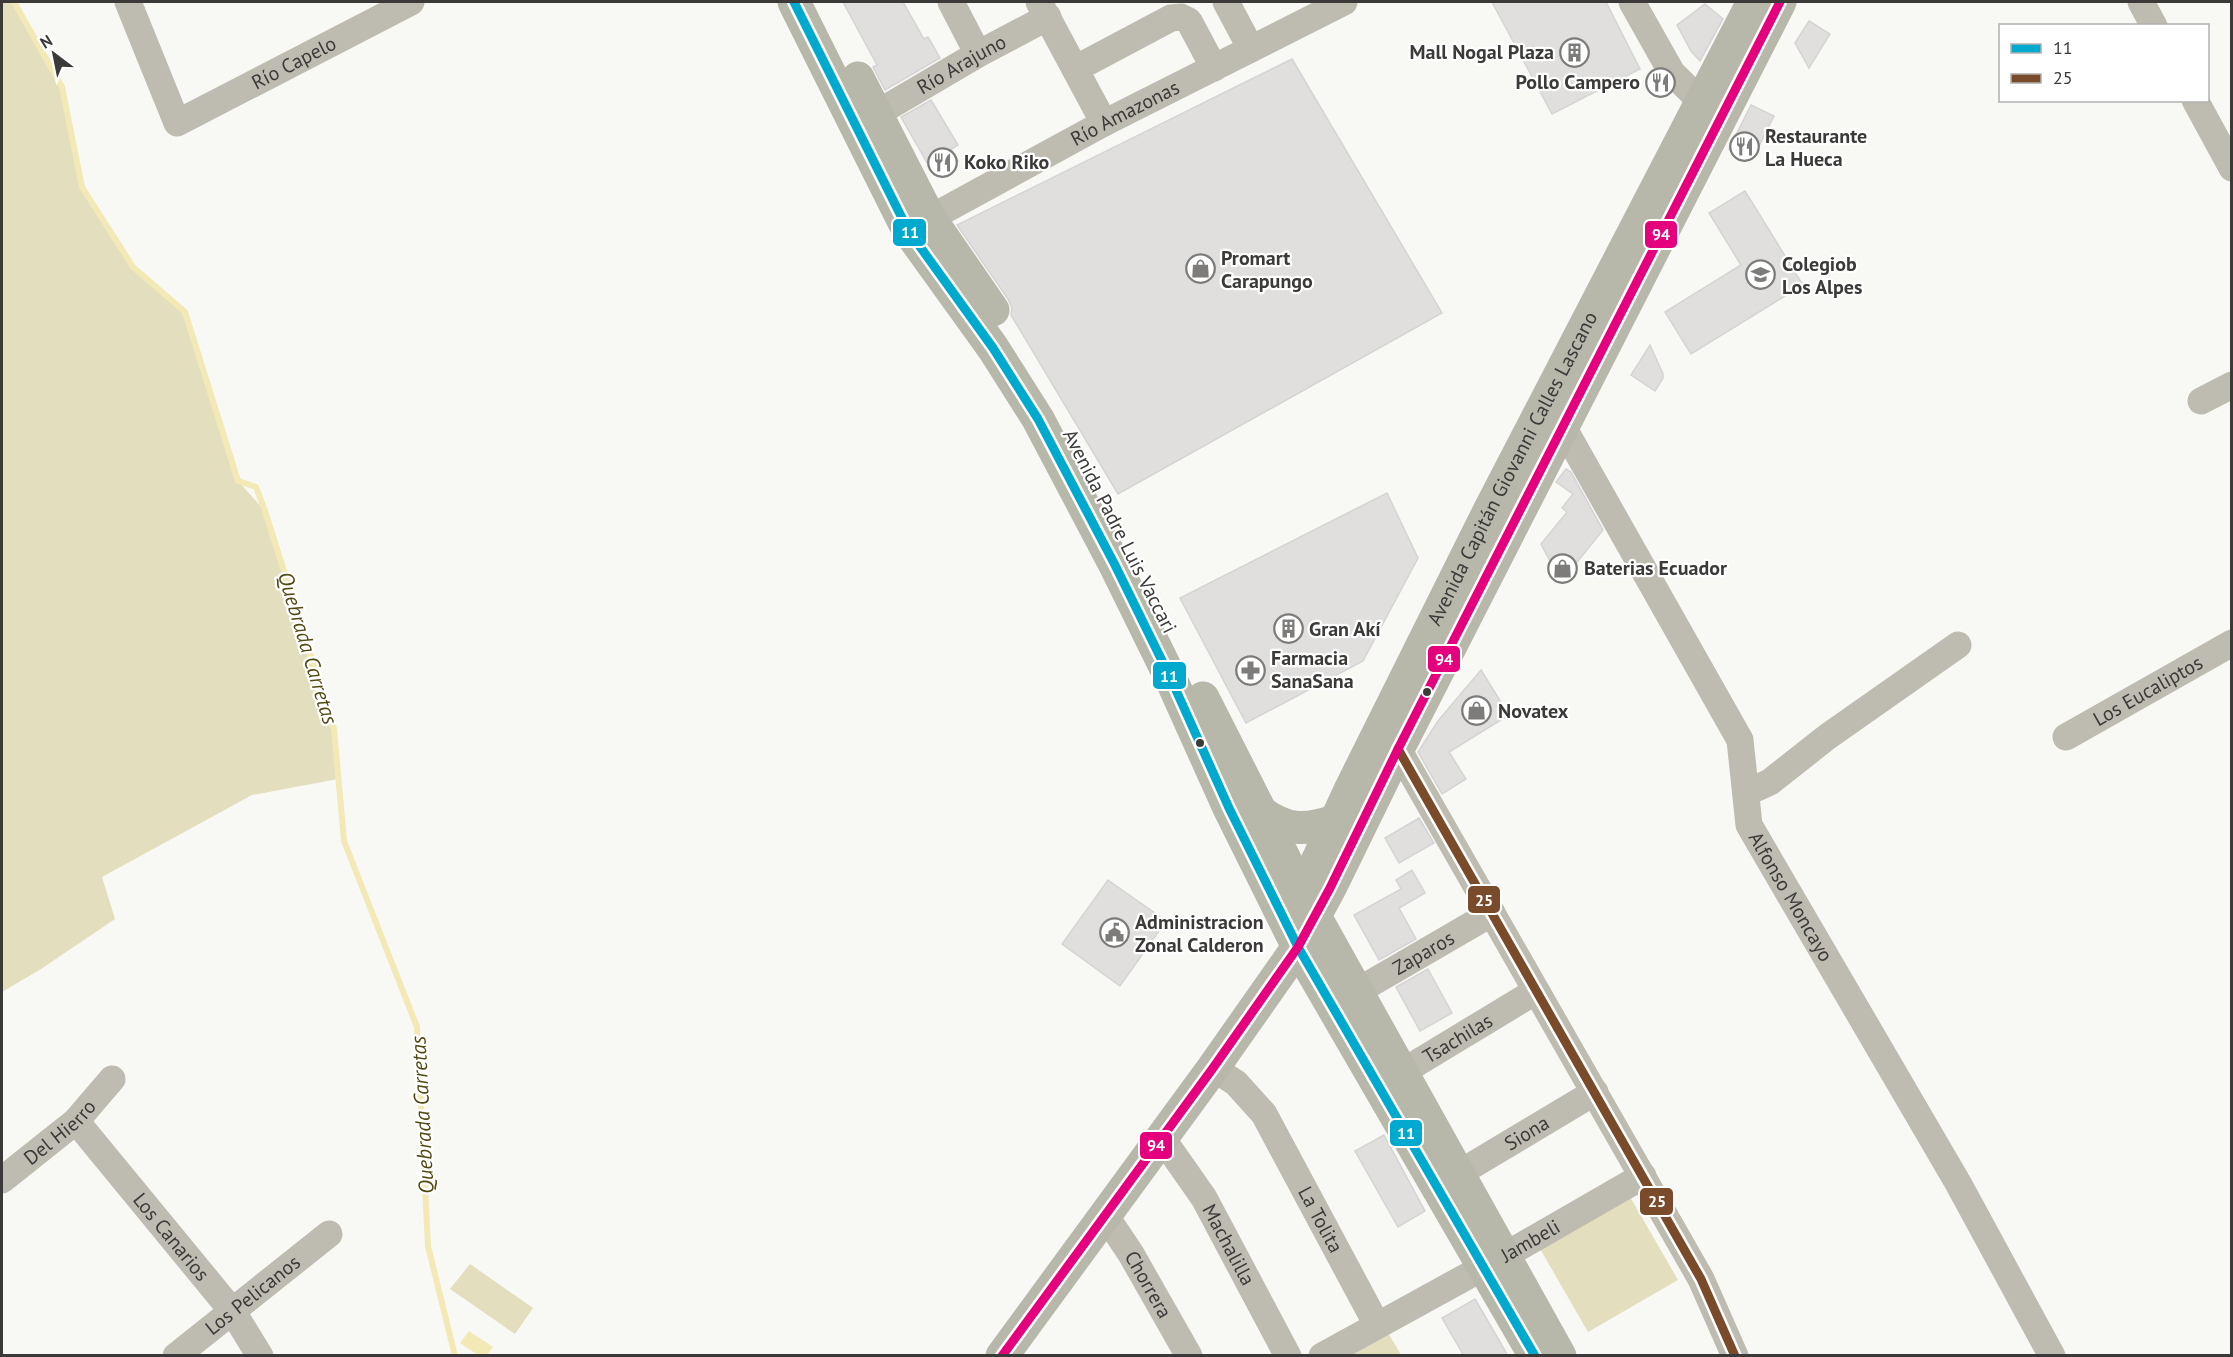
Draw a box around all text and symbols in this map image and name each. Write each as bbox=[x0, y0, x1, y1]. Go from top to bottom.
north arrow bbox=[24, 24, 84, 84]
legend bbox=[1999, 24, 2209, 102]
street label: Río Arajuno bbox=[912, 28, 1011, 100]
text: N bbox=[36, 30, 56, 53]
street label: Río Capelo bbox=[247, 30, 340, 95]
building icon: Mall Nogal Plaza bbox=[1559, 36, 1591, 68]
text: 11 bbox=[2053, 36, 2073, 59]
place label: Mall Nogal Plaza bbox=[1409, 39, 1554, 65]
restaurant icon: Pollo Campero bbox=[1645, 66, 1677, 98]
text: 25 bbox=[2053, 66, 2073, 89]
place label: Pollo Campero bbox=[1516, 69, 1640, 95]
street label: Río Amazonas bbox=[1066, 74, 1184, 152]
place label: Restaurante La Hueca bbox=[1765, 123, 1867, 172]
restaurant icon: Restaurante La Hueca bbox=[1728, 131, 1760, 163]
restaurant icon: Koko Riko bbox=[927, 146, 959, 178]
place label: Koko Riko bbox=[964, 149, 1050, 175]
line badge: 11 bbox=[892, 218, 927, 247]
line badge: 94 bbox=[1644, 220, 1678, 249]
text: 11 bbox=[901, 222, 919, 242]
text: 94 bbox=[1652, 224, 1670, 244]
place label: Promart Carapungo bbox=[1221, 245, 1313, 294]
place label: Colegiob Los Alpes bbox=[1782, 251, 1862, 300]
shop icon: Promart Carapungo bbox=[1184, 253, 1216, 285]
school or university icon: Colegiob Los Alpes bbox=[1745, 259, 1777, 291]
street label: Avenida Capitán Giovanni Calles Lascano bbox=[1421, 307, 1603, 630]
street label: Avenida Padre Luis Vaccari bbox=[1057, 425, 1183, 637]
shop icon: Baterias Ecuador bbox=[1547, 552, 1579, 584]
place label: Baterias Ecuador bbox=[1584, 555, 1727, 581]
water label: Quebrada Carretas bbox=[272, 568, 344, 728]
building icon: Gran Akí bbox=[1272, 613, 1304, 645]
place label: Gran Akí bbox=[1309, 616, 1381, 642]
place label: Farmacia SanaSana bbox=[1271, 645, 1354, 694]
line badge: 94 bbox=[1427, 645, 1461, 673]
text: 94 bbox=[1435, 649, 1453, 669]
street label: Los Eucaliptos bbox=[2088, 649, 2207, 732]
pharmacy icon: Farmacia SanaSana bbox=[1234, 654, 1266, 686]
line badge: 11 bbox=[1152, 661, 1187, 690]
text: 11 bbox=[1160, 666, 1178, 686]
unlabelled marker bbox=[1421, 686, 1433, 698]
shop icon: Novatex bbox=[1461, 695, 1493, 727]
place label: Novatex bbox=[1498, 698, 1569, 724]
unlabelled marker bbox=[1194, 737, 1206, 749]
street label: Alfonso Moncayo bbox=[1743, 827, 1839, 966]
line badge: 25 bbox=[1467, 885, 1501, 914]
text: 25 bbox=[1475, 890, 1493, 910]
place label: Administracion Zonal Calderon bbox=[1135, 909, 1264, 958]
public building icon: Administracion Zonal Calderon bbox=[1098, 917, 1130, 949]
street label: Zaparos bbox=[1388, 925, 1459, 981]
street label: Tsachilas bbox=[1418, 1007, 1497, 1069]
water label: Quebrada Carretas bbox=[404, 1035, 440, 1195]
street label: Del Hierro bbox=[18, 1094, 102, 1171]
street label: Siona bbox=[1500, 1110, 1554, 1156]
line badge: 11 bbox=[1389, 1119, 1423, 1147]
text: 11 bbox=[1397, 1123, 1415, 1143]
line badge: 94 bbox=[1139, 1131, 1173, 1160]
text: 94 bbox=[1147, 1135, 1165, 1155]
street label: La Tolita bbox=[1292, 1182, 1349, 1257]
street label: Los Canarios bbox=[127, 1187, 215, 1286]
line badge: 25 bbox=[1639, 1187, 1674, 1216]
text: 25 bbox=[1648, 1191, 1666, 1211]
street label: Machalilla bbox=[1197, 1199, 1261, 1290]
street label: Jambeli bbox=[1495, 1214, 1565, 1269]
street label: Chorrera bbox=[1119, 1246, 1178, 1323]
street label: Los Pelicanos bbox=[200, 1249, 306, 1341]

